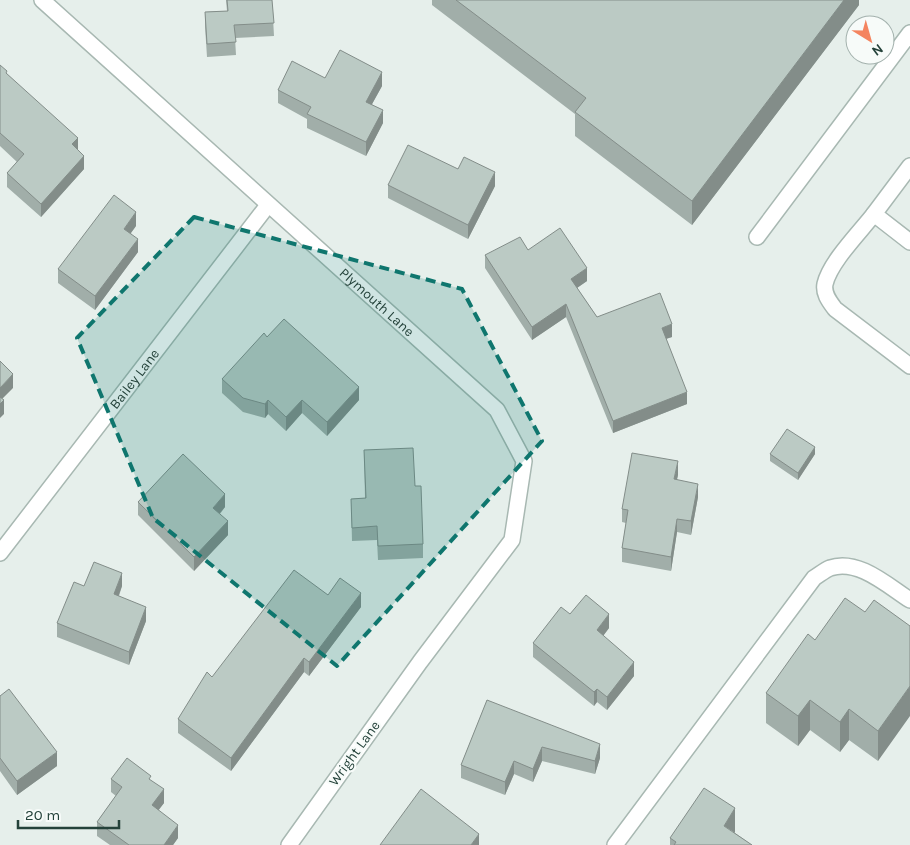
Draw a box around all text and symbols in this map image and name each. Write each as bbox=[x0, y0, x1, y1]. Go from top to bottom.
north arrow bbox=[845, 15, 895, 65]
text: N bbox=[868, 40, 887, 60]
street label: Plymouth Lane bbox=[336, 264, 417, 340]
street label: Bailey Lane bbox=[106, 345, 163, 413]
street label: Wright Lane bbox=[325, 717, 384, 789]
scale bar bbox=[18, 798, 119, 830]
text: 20 m bbox=[25, 806, 60, 824]

